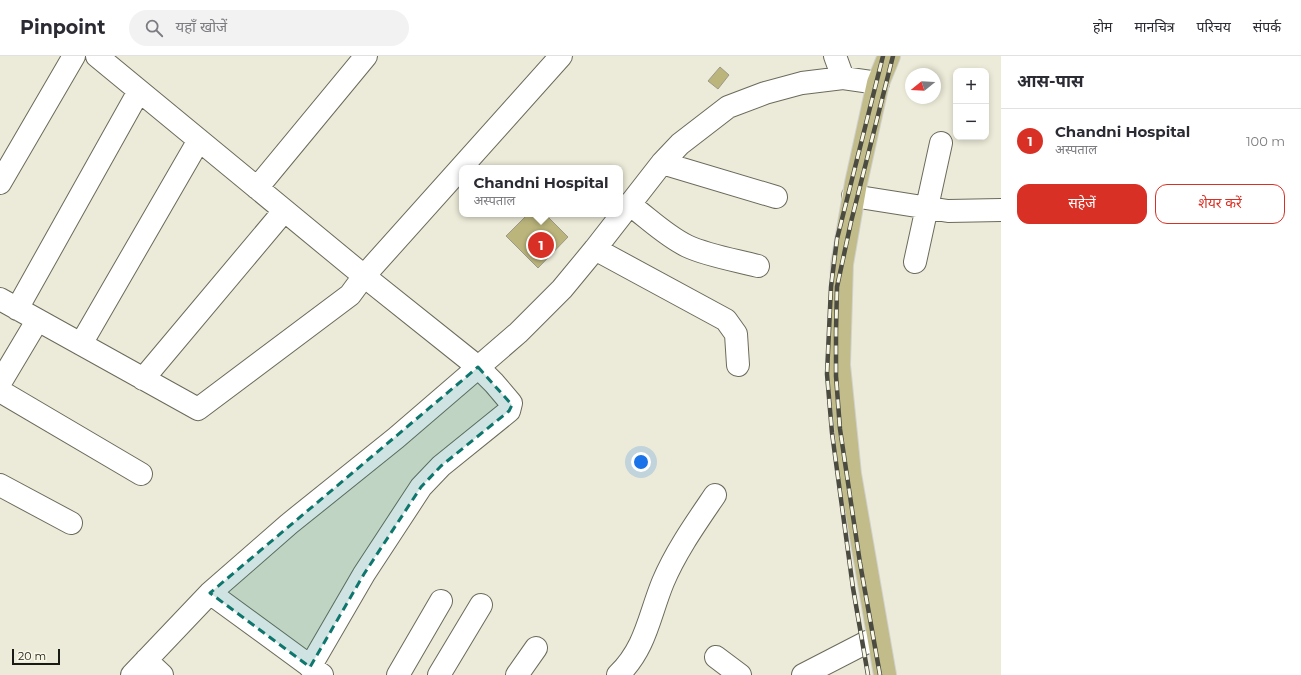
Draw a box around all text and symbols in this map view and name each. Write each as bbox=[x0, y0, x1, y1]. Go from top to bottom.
search box bbox=[129, 10, 409, 46]
text: Pinpoint bbox=[20, 16, 105, 39]
icon: search bbox=[143, 17, 165, 39]
text: यहाँ खोजें bbox=[175, 17, 227, 36]
text: होम bbox=[1093, 18, 1112, 36]
text: मानचित्र bbox=[1134, 18, 1175, 36]
text: परिचय bbox=[1197, 18, 1231, 36]
text: संपर्क bbox=[1253, 18, 1281, 36]
north arrow bbox=[905, 68, 941, 104]
map controls bbox=[953, 68, 989, 140]
button: + bbox=[953, 68, 989, 104]
text: आस-पास bbox=[1017, 71, 1084, 91]
button: − bbox=[953, 104, 989, 140]
text: Chandni Hospital bbox=[1055, 122, 1190, 141]
text: 1 bbox=[1027, 133, 1033, 149]
text: 100 m bbox=[1246, 133, 1285, 149]
text: अस्पताल bbox=[1055, 141, 1097, 157]
popup bbox=[459, 165, 623, 217]
text: Chandni Hospital bbox=[473, 173, 609, 192]
button: सहेजें bbox=[1017, 184, 1147, 224]
button: शेयर करें bbox=[1155, 184, 1285, 224]
text: अस्पताल bbox=[473, 192, 515, 208]
pin: 1 bbox=[528, 230, 554, 260]
your location bbox=[631, 452, 651, 472]
scale bar bbox=[12, 647, 60, 666]
text: 20 m bbox=[18, 649, 46, 663]

